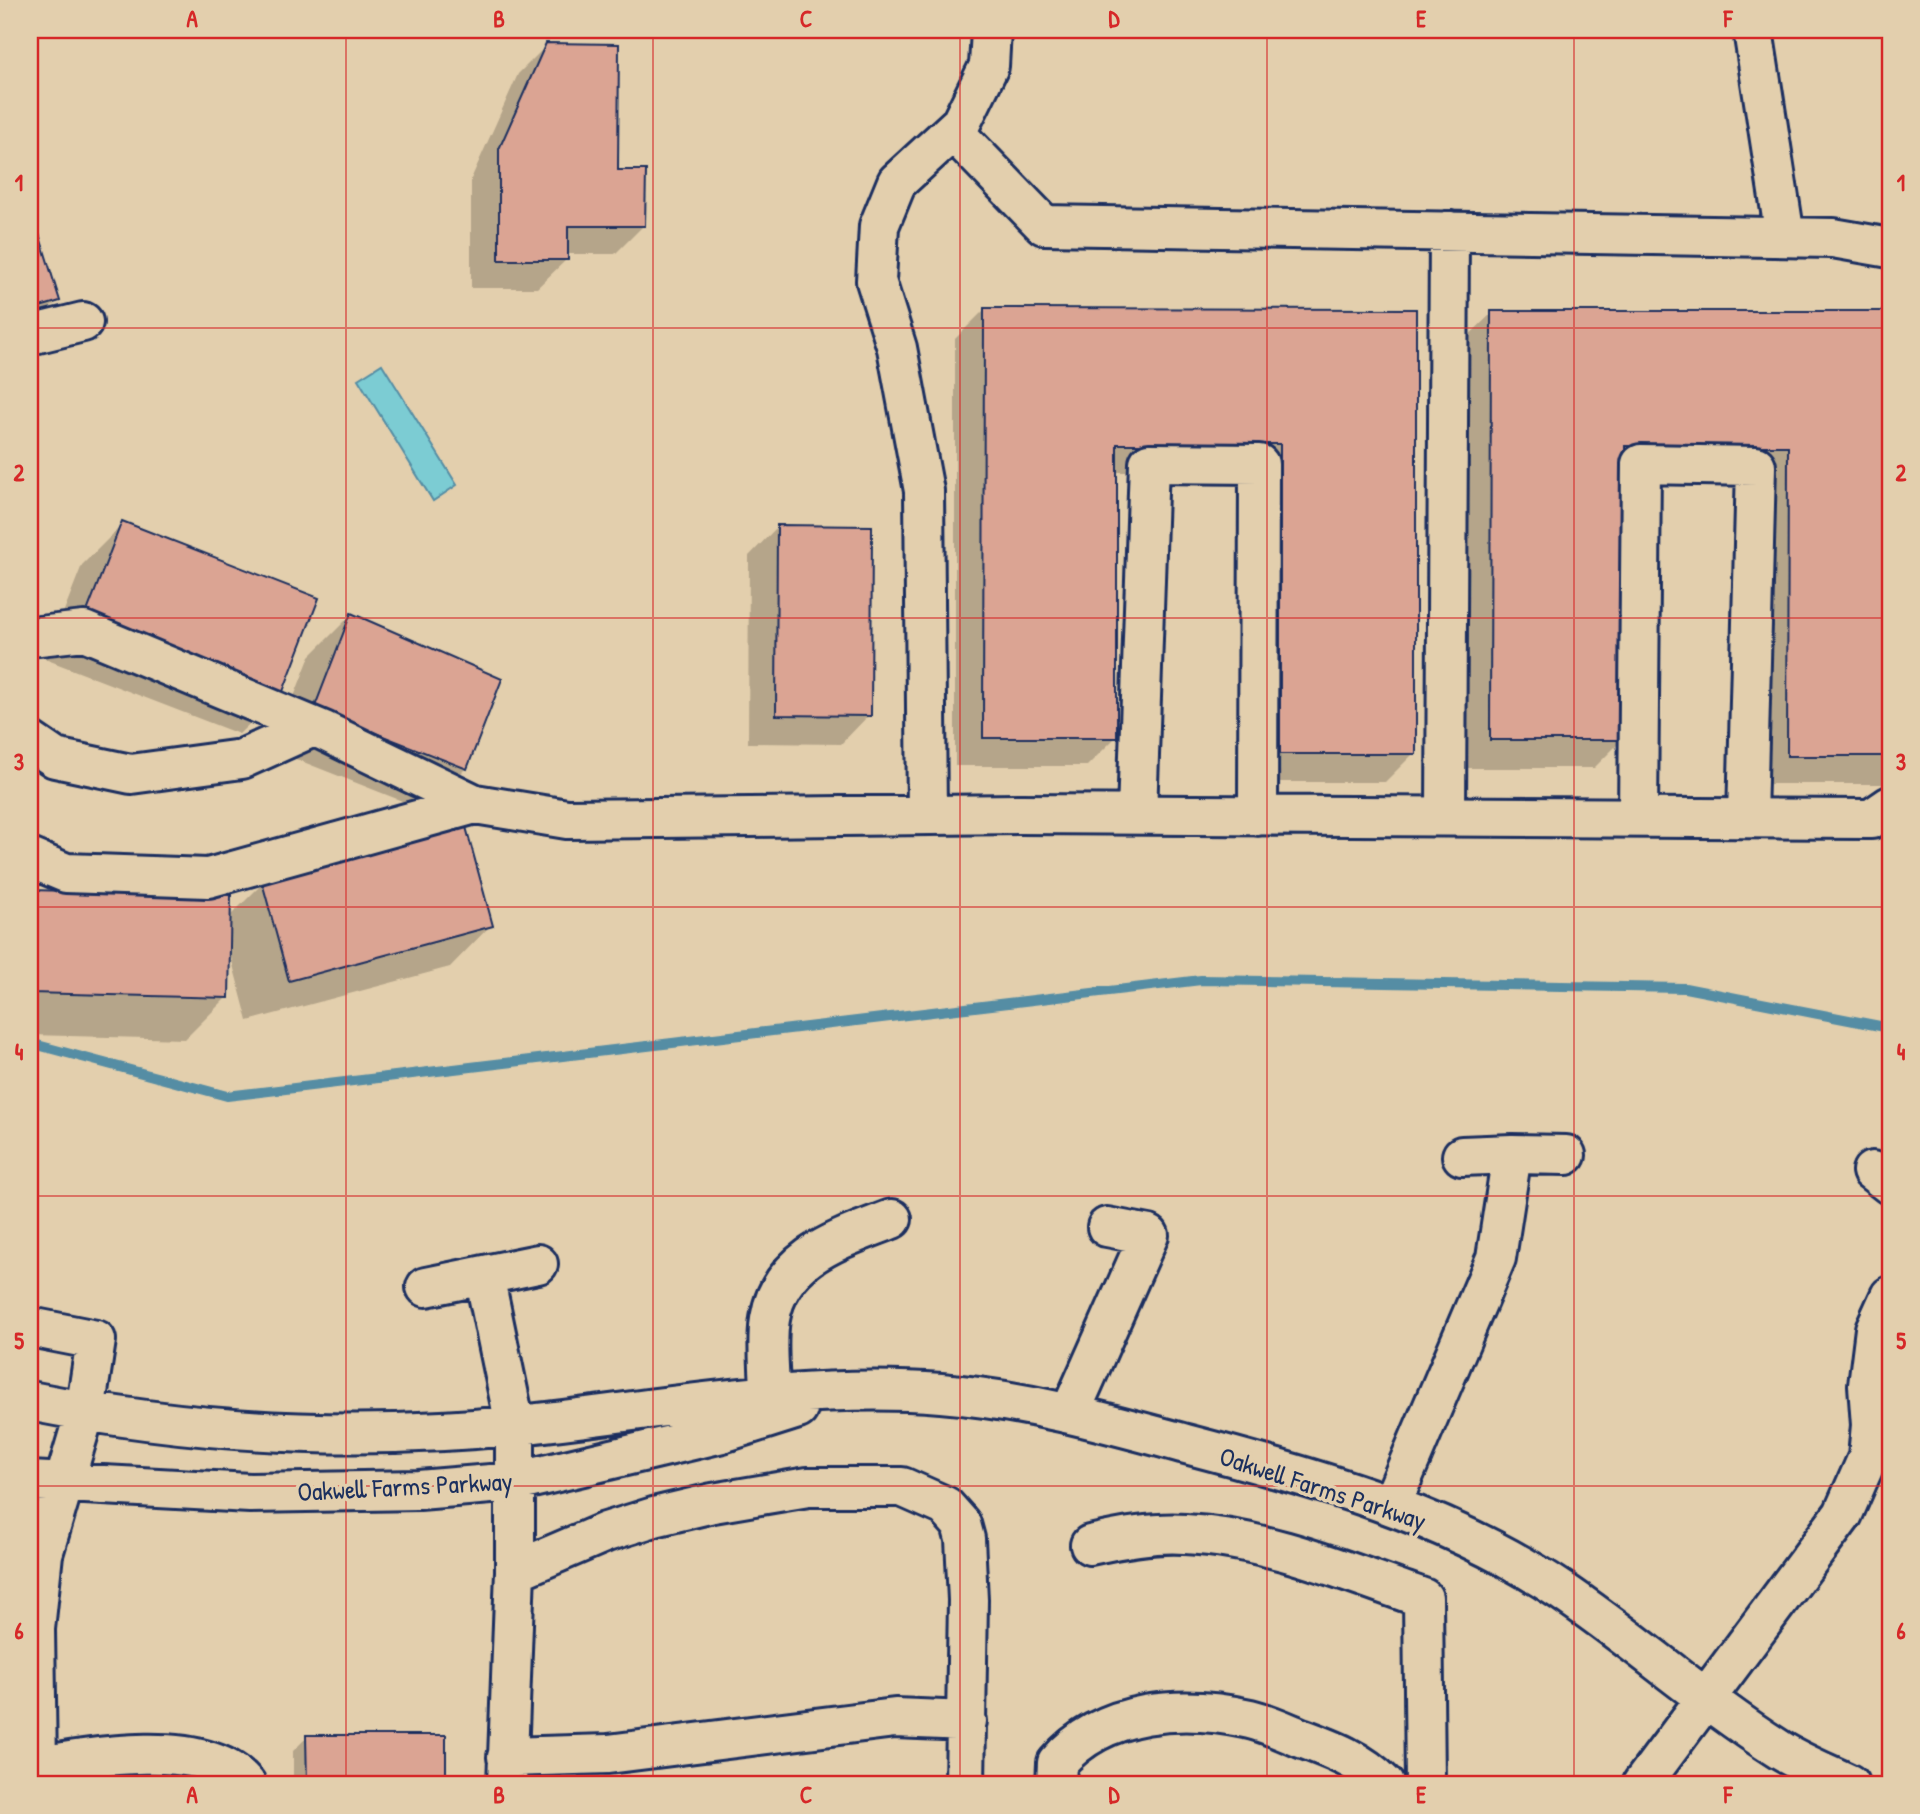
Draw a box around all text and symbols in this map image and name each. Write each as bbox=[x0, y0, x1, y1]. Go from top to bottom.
text: A bbox=[186, 3, 198, 34]
text: B bbox=[493, 3, 505, 34]
text: C bbox=[800, 3, 812, 34]
text: D bbox=[1109, 3, 1121, 34]
text: E bbox=[1416, 3, 1427, 34]
text: F bbox=[1723, 3, 1734, 34]
text: 1 bbox=[15, 167, 23, 198]
text: 1 bbox=[1897, 167, 1905, 198]
text: 2 bbox=[14, 457, 25, 488]
text: 2 bbox=[1896, 457, 1907, 488]
text: 3 bbox=[14, 746, 24, 777]
text: 3 bbox=[1896, 746, 1906, 777]
text: 4 bbox=[15, 1036, 24, 1067]
text: 4 bbox=[1897, 1036, 1906, 1067]
text: 5 bbox=[14, 1325, 24, 1356]
text: 5 bbox=[1896, 1325, 1906, 1356]
street label: Oakwell Farms Parkway bbox=[1215, 1438, 1431, 1538]
street label: Oakwell Farms Parkway bbox=[297, 1463, 513, 1509]
text: 6 bbox=[14, 1615, 24, 1646]
text: 6 bbox=[1896, 1615, 1906, 1646]
text: A bbox=[186, 1779, 198, 1810]
text: B bbox=[493, 1779, 505, 1810]
text: C bbox=[800, 1779, 812, 1810]
text: D bbox=[1109, 1779, 1121, 1810]
text: E bbox=[1416, 1779, 1427, 1810]
text: F bbox=[1723, 1779, 1734, 1810]

